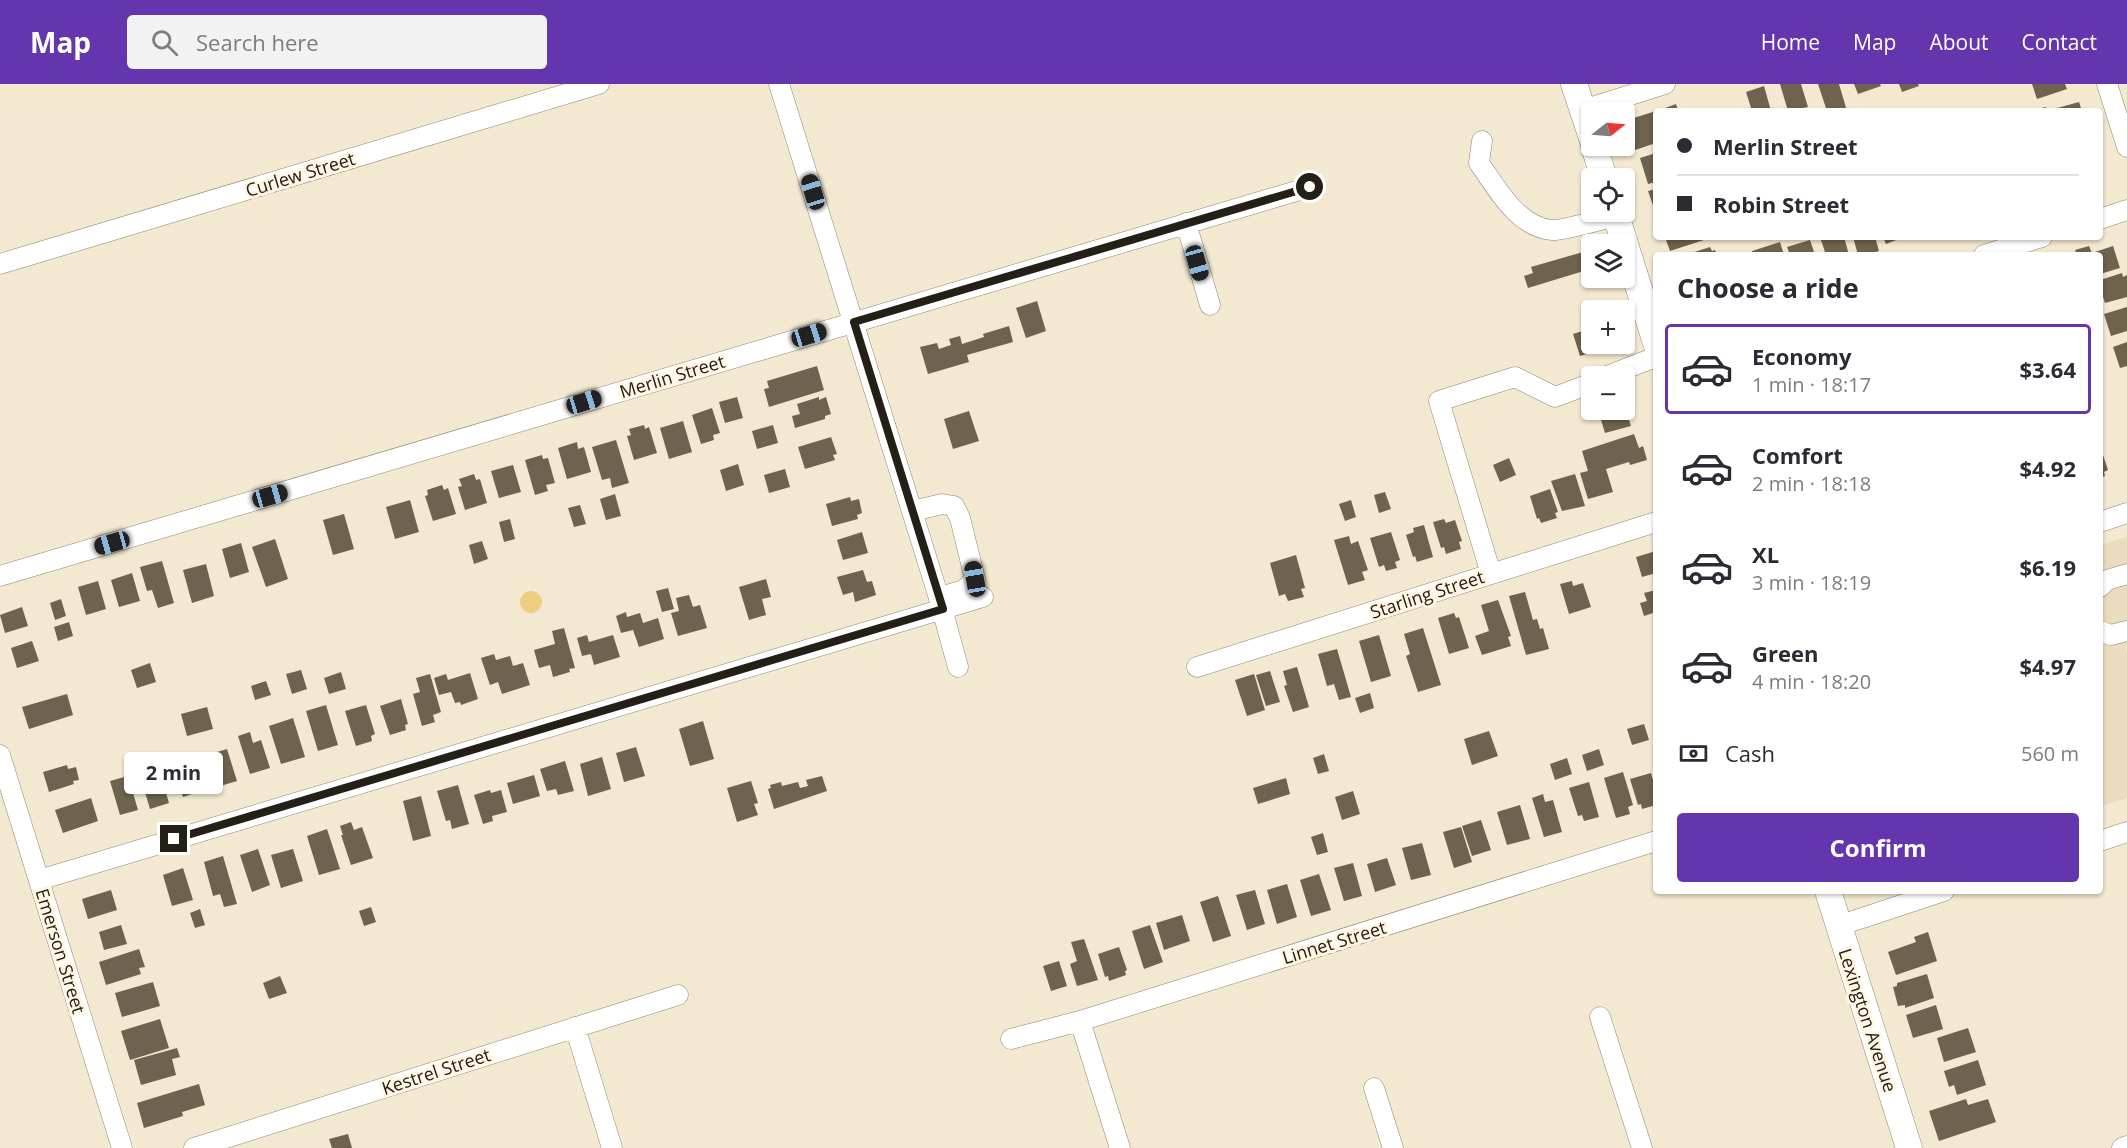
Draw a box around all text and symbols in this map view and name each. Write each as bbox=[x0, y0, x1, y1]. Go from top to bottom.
search box bbox=[127, 15, 547, 69]
text: Map bbox=[30, 23, 91, 61]
icon: search bbox=[148, 26, 181, 59]
text: Search here bbox=[196, 27, 319, 57]
text: Home bbox=[1761, 28, 1820, 56]
text: Map bbox=[1853, 28, 1896, 56]
text: About bbox=[1929, 28, 1989, 56]
text: Contact bbox=[2022, 28, 2097, 56]
north arrow bbox=[1581, 102, 1635, 156]
map controls bbox=[1581, 102, 1635, 420]
text: Merlin Street bbox=[1713, 131, 1858, 161]
street label: Curlew Street bbox=[242, 146, 358, 202]
button: locate bbox=[1581, 168, 1635, 222]
car bbox=[799, 172, 827, 212]
route start bbox=[1296, 173, 1323, 200]
text: Robin Street bbox=[1713, 189, 1849, 219]
button: layers bbox=[1581, 234, 1635, 288]
car bbox=[1183, 243, 1211, 283]
text: Choose a ride bbox=[1677, 269, 1859, 306]
button: + bbox=[1581, 300, 1635, 354]
car bbox=[789, 321, 829, 349]
text: Economy bbox=[1752, 341, 1851, 371]
icon: car bbox=[1680, 342, 1734, 396]
street label: Merlin Street bbox=[616, 349, 728, 403]
text: $3.64 bbox=[2019, 354, 2076, 384]
button: − bbox=[1581, 366, 1635, 420]
text: 1 min · 18:17 bbox=[1752, 371, 1871, 398]
car bbox=[564, 388, 604, 416]
text: Comfort bbox=[1752, 440, 1843, 470]
icon: car bbox=[1680, 441, 1734, 495]
text: $4.92 bbox=[2019, 453, 2076, 483]
text: 2 min · 18:18 bbox=[1752, 470, 1871, 497]
car bbox=[250, 482, 290, 510]
car bbox=[92, 529, 132, 557]
text: XL bbox=[1752, 539, 1779, 569]
icon: car bbox=[1680, 540, 1734, 594]
text: $6.19 bbox=[2019, 552, 2076, 582]
car bbox=[963, 560, 987, 598]
street label: Starling Street bbox=[1367, 564, 1487, 624]
text: 3 min · 18:19 bbox=[1752, 569, 1871, 596]
text: Green bbox=[1752, 638, 1818, 668]
icon: car bbox=[1680, 639, 1734, 693]
text: $4.97 bbox=[2019, 651, 2076, 681]
text: 4 min · 18:20 bbox=[1752, 668, 1871, 695]
icon: cash bbox=[1677, 737, 1710, 770]
text: Cash bbox=[1725, 738, 1775, 768]
text: 560 m bbox=[2021, 740, 2079, 767]
callout: 2 min bbox=[124, 752, 224, 794]
text: 2 min bbox=[146, 759, 201, 786]
button: Confirm bbox=[1677, 813, 2079, 882]
route end bbox=[160, 825, 187, 852]
street label: Emerson Street bbox=[31, 886, 91, 1016]
street label: Linnet Street bbox=[1279, 915, 1389, 969]
street label: Lexington Avenue bbox=[1833, 945, 1903, 1095]
street label: Kestrel Street bbox=[379, 1042, 493, 1100]

